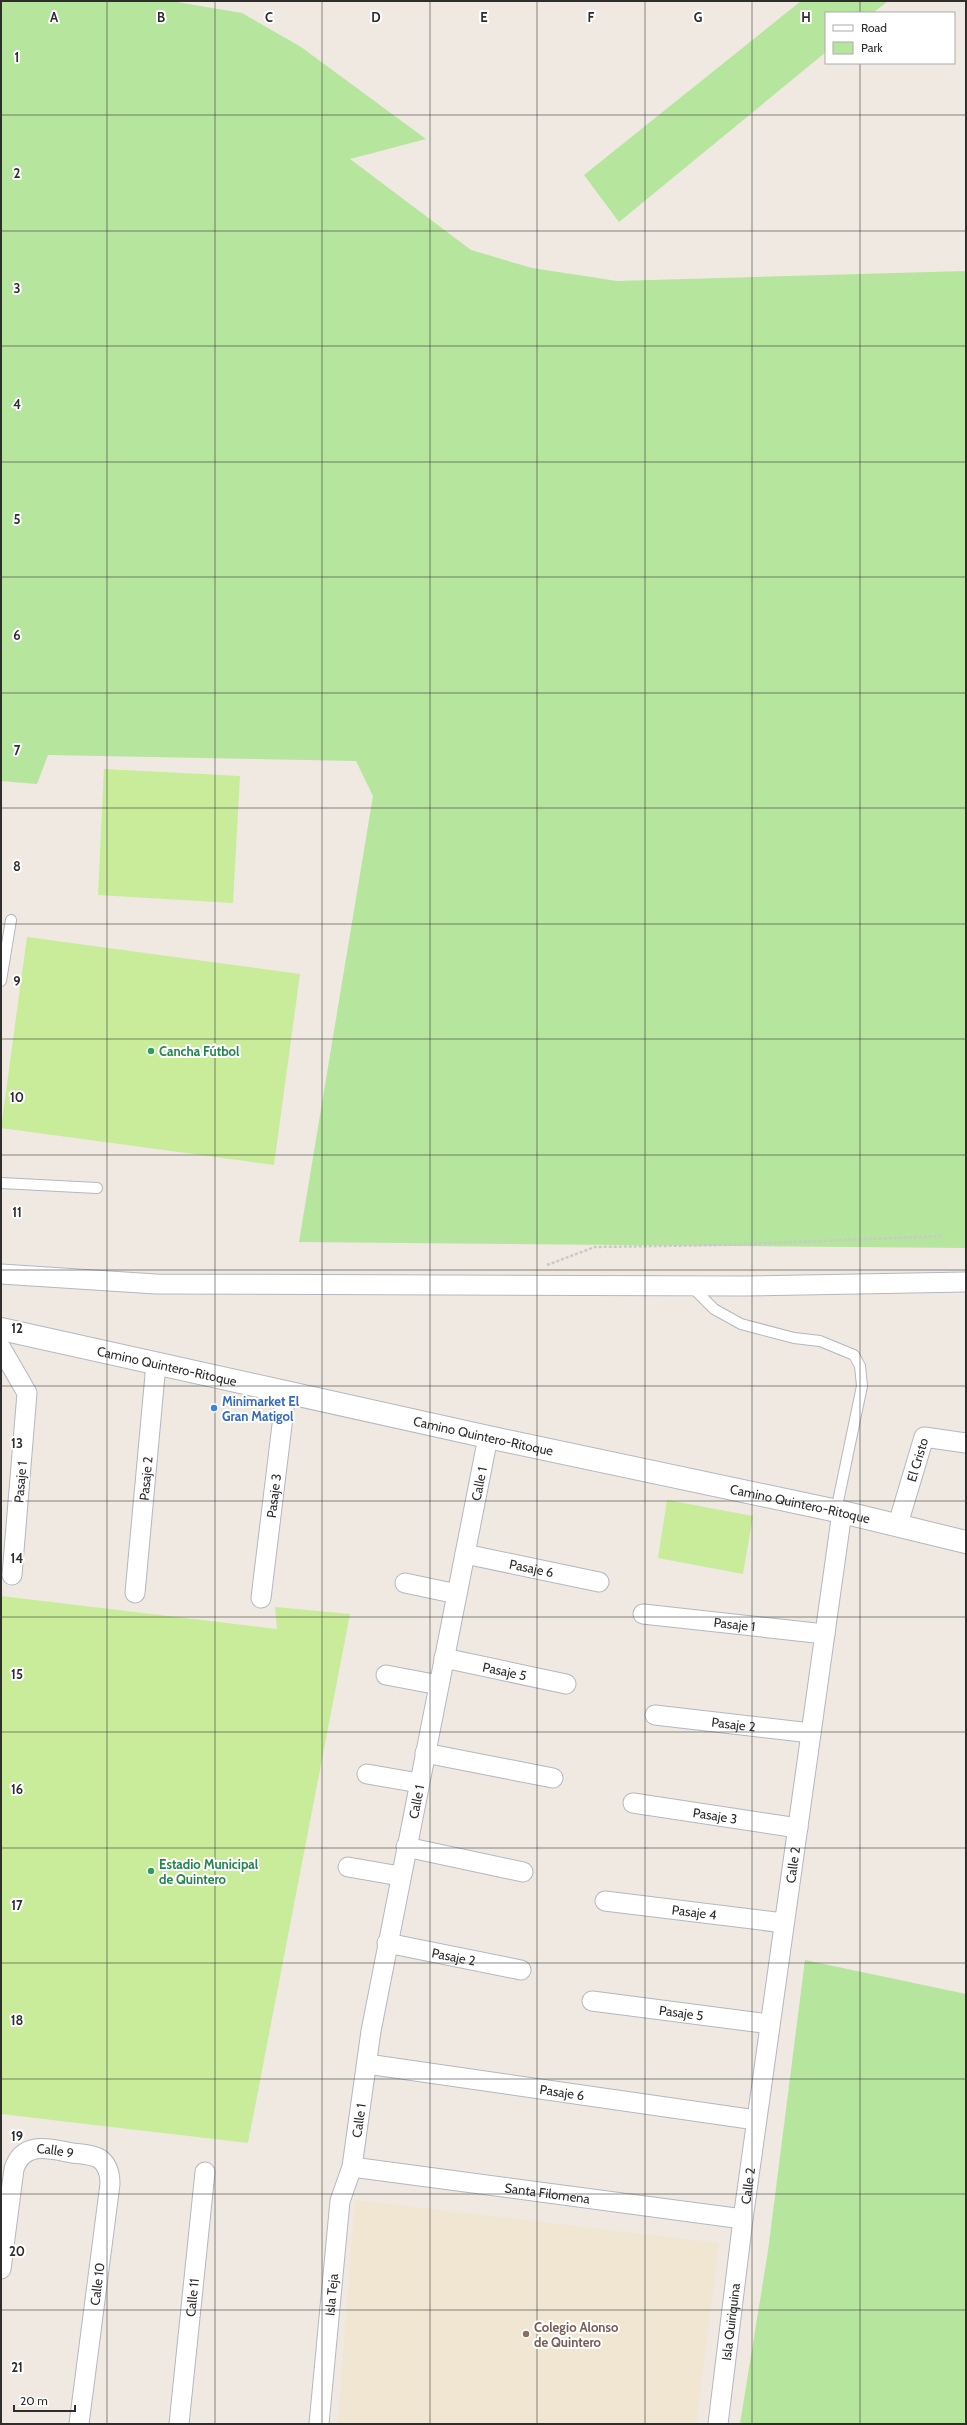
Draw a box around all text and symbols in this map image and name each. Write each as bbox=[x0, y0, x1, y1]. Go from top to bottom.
text: A bbox=[50, 9, 59, 25]
text: B bbox=[157, 9, 165, 25]
text: C bbox=[265, 9, 273, 25]
text: D bbox=[371, 9, 381, 25]
text: E bbox=[480, 9, 488, 25]
text: F bbox=[588, 9, 595, 25]
text: G bbox=[694, 9, 703, 25]
text: H bbox=[801, 9, 811, 25]
legend bbox=[825, 12, 955, 64]
text: Road bbox=[861, 20, 887, 35]
text: Park bbox=[861, 40, 883, 55]
text: 1 bbox=[15, 49, 19, 65]
text: 2 bbox=[14, 165, 21, 181]
text: 3 bbox=[13, 280, 21, 296]
text: 4 bbox=[13, 396, 21, 412]
text: 5 bbox=[14, 511, 21, 527]
text: 6 bbox=[13, 627, 21, 643]
text: 7 bbox=[14, 742, 21, 758]
text: 8 bbox=[13, 858, 21, 874]
text: 9 bbox=[13, 973, 21, 989]
place label: Cancha Fútbol bbox=[159, 1043, 240, 1059]
marker: Cancha Fútbol bbox=[146, 1046, 156, 1056]
text: 10 bbox=[10, 1089, 24, 1105]
text: 11 bbox=[12, 1204, 22, 1220]
text: 12 bbox=[11, 1320, 23, 1336]
street label: Camino Quintero-Ritoque bbox=[95, 1343, 239, 1389]
place label: Minimarket El Gran Matigol bbox=[222, 1393, 300, 1424]
marker: Minimarket El Gran Matigol bbox=[209, 1403, 219, 1413]
street label: Camino Quintero-Ritoque bbox=[412, 1413, 555, 1459]
text: 13 bbox=[11, 1435, 23, 1451]
street label: El Cristo bbox=[903, 1436, 931, 1484]
street label: Pasaje 2 bbox=[136, 1455, 156, 1501]
street label: Pasaje 1 bbox=[10, 1461, 31, 1504]
street label: Calle 1 bbox=[468, 1466, 490, 1502]
street label: Pasaje 3 bbox=[263, 1473, 284, 1519]
street label: Camino Quintero-Ritoque bbox=[729, 1481, 872, 1527]
text: 14 bbox=[11, 1550, 23, 1566]
street label: Pasaje 6 bbox=[508, 1555, 555, 1580]
street label: Pasaje 1 bbox=[713, 1614, 756, 1634]
street label: Pasaje 5 bbox=[481, 1658, 528, 1683]
text: 15 bbox=[11, 1666, 23, 1682]
street label: Pasaje 2 bbox=[711, 1714, 757, 1735]
text: 16 bbox=[11, 1781, 23, 1797]
street label: Calle 1 bbox=[405, 1783, 427, 1820]
street label: Pasaje 3 bbox=[692, 1804, 738, 1827]
street label: Calle 2 bbox=[782, 1845, 803, 1884]
place label: Estadio Municipal de Quintero bbox=[159, 1856, 259, 1887]
marker: Estadio Municipal de Quintero bbox=[146, 1866, 156, 1876]
text: 17 bbox=[11, 1897, 23, 1913]
street label: Pasaje 4 bbox=[671, 1901, 718, 1923]
street label: Pasaje 2 bbox=[430, 1944, 477, 1969]
street label: Pasaje 5 bbox=[658, 2002, 704, 2023]
text: 18 bbox=[11, 2012, 23, 2028]
street label: Pasaje 6 bbox=[539, 2081, 585, 2103]
street label: Calle 1 bbox=[348, 2102, 369, 2139]
text: 19 bbox=[11, 2128, 23, 2144]
street label: Calle 9 bbox=[37, 2140, 75, 2161]
street label: Calle 2 bbox=[737, 2166, 758, 2205]
street label: Santa Filomena bbox=[504, 2179, 592, 2207]
text: 20 bbox=[9, 2243, 25, 2259]
street label: Calle 10 bbox=[86, 2262, 108, 2306]
street label: Isla Teja bbox=[321, 2272, 342, 2316]
street label: Calle 11 bbox=[182, 2278, 202, 2318]
street label: Isla Quiriquina bbox=[718, 2282, 743, 2361]
place label: Colegio Alonso de Quintero bbox=[534, 2319, 619, 2350]
marker: Colegio Alonso de Quintero bbox=[521, 2329, 531, 2339]
text: 21 bbox=[11, 2359, 23, 2375]
scale bar bbox=[14, 2387, 75, 2413]
text: 20 m bbox=[20, 2393, 48, 2408]

